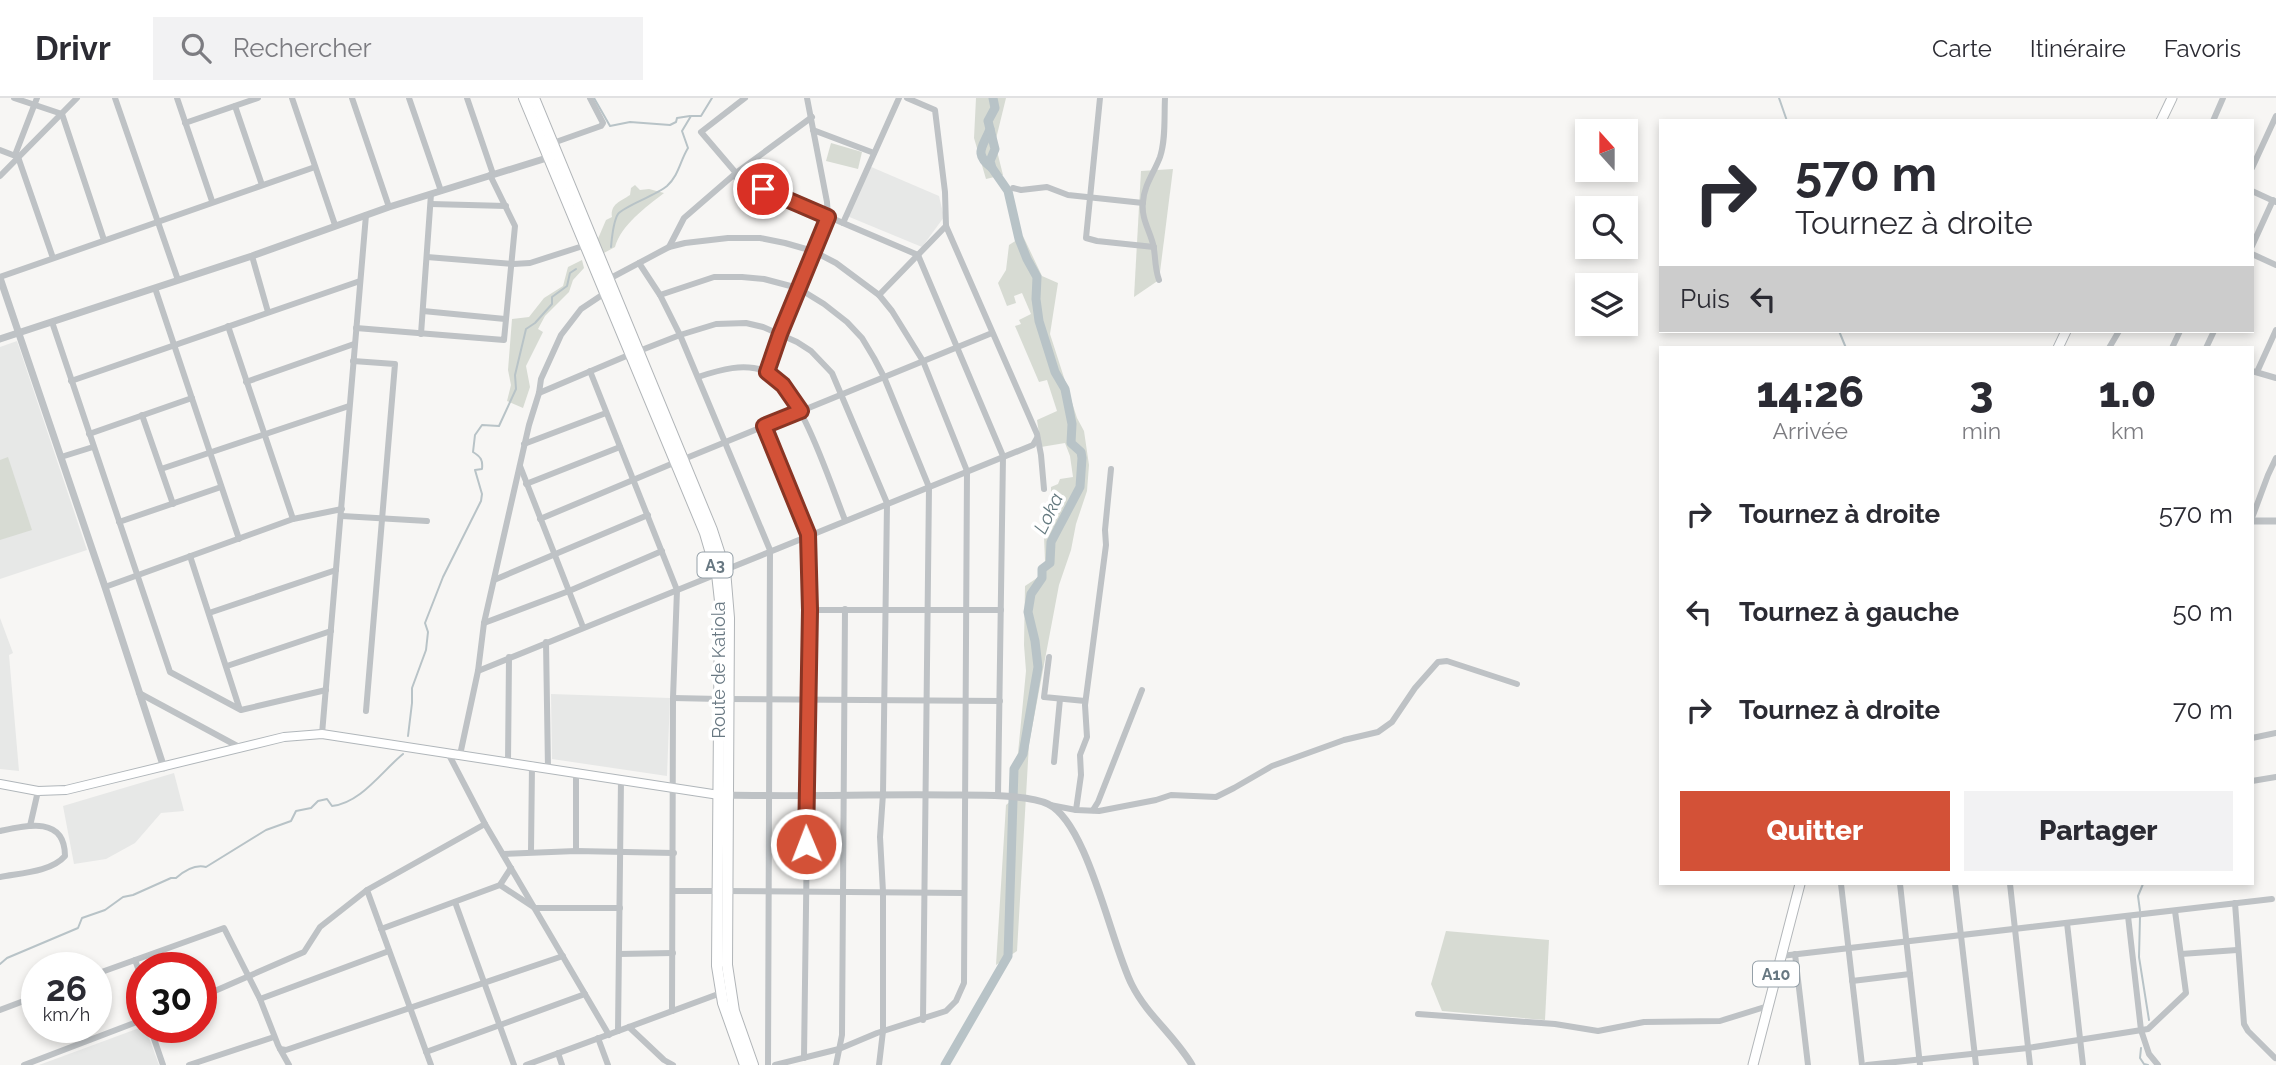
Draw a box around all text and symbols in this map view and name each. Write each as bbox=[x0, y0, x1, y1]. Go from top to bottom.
search box bbox=[153, 17, 643, 80]
text: Drivr bbox=[35, 29, 111, 68]
icon: search bbox=[177, 29, 215, 67]
text: Rechercher bbox=[233, 33, 372, 63]
text: Carte bbox=[1932, 34, 1992, 63]
text: Itinéraire bbox=[2030, 34, 2126, 63]
text: Favoris bbox=[2164, 34, 2241, 63]
north arrow bbox=[1575, 119, 1638, 182]
map controls bbox=[1575, 119, 1638, 336]
text: 570 m bbox=[1795, 145, 1937, 202]
icon: right bbox=[1680, 147, 1771, 238]
pin bbox=[733, 159, 793, 219]
icon: arrive bbox=[744, 170, 782, 208]
button: search bbox=[1575, 196, 1638, 259]
text: Tournez à droite bbox=[1795, 204, 2033, 241]
button: layers bbox=[1575, 273, 1638, 336]
icon: left bbox=[1744, 280, 1782, 318]
text: Puis bbox=[1680, 284, 1730, 314]
text: 14:26 bbox=[1757, 368, 1864, 417]
text: 3 bbox=[1969, 368, 1993, 417]
text: 1.0 bbox=[2099, 368, 2156, 417]
text: Arrivée bbox=[1773, 417, 1848, 444]
text: min bbox=[1962, 417, 2001, 444]
text: km bbox=[2111, 417, 2144, 444]
water label: Loka bbox=[1029, 489, 1067, 537]
icon: right bbox=[1680, 495, 1718, 533]
text: Tournez à droite bbox=[1739, 499, 1940, 529]
text: 570 m bbox=[2159, 499, 2233, 529]
road number: A3 bbox=[698, 552, 732, 578]
icon: left bbox=[1680, 593, 1718, 631]
text: Tournez à gauche bbox=[1739, 597, 1959, 627]
text: 50 m bbox=[2172, 597, 2233, 627]
street label: Route de Katiola bbox=[708, 602, 729, 738]
icon: right bbox=[1680, 691, 1718, 729]
text: Tournez à droite bbox=[1739, 695, 1940, 725]
text: 70 m bbox=[2173, 695, 2233, 725]
button: Quitter bbox=[1680, 791, 1950, 871]
button: Partager bbox=[1964, 791, 2233, 871]
position arrow bbox=[769, 807, 843, 881]
speed limit sign: 30 bbox=[126, 952, 217, 1043]
road number: A10 bbox=[1753, 961, 1799, 986]
text: 26 bbox=[46, 968, 87, 1009]
text: km/h bbox=[43, 1004, 90, 1025]

